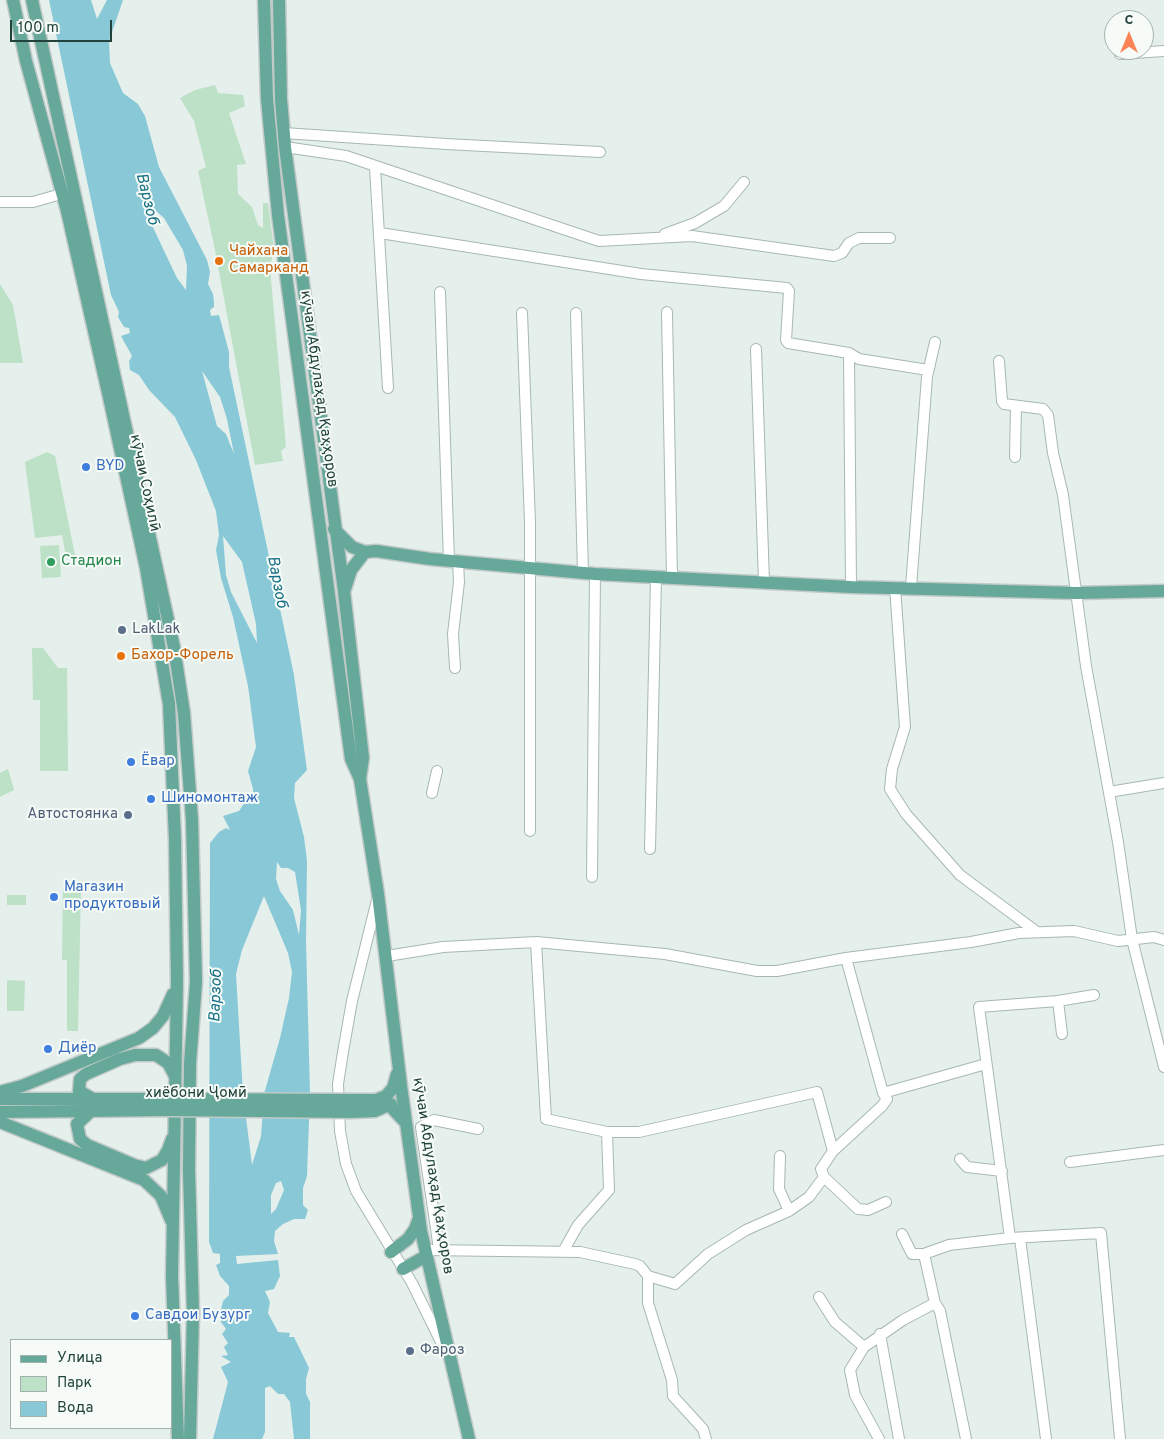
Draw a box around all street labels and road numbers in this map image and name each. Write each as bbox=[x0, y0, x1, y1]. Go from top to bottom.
street label: кӯчаи Абдулаҳад Қаҳҳоров bbox=[295, 289, 341, 489]
street label: кӯчаи Соҳилӣ bbox=[125, 433, 163, 533]
street label: кӯчаи Абдулаҳад Қаҳҳоров bbox=[408, 1076, 456, 1276]
street label: хиёбони Ҷомӣ bbox=[145, 1085, 247, 1103]

